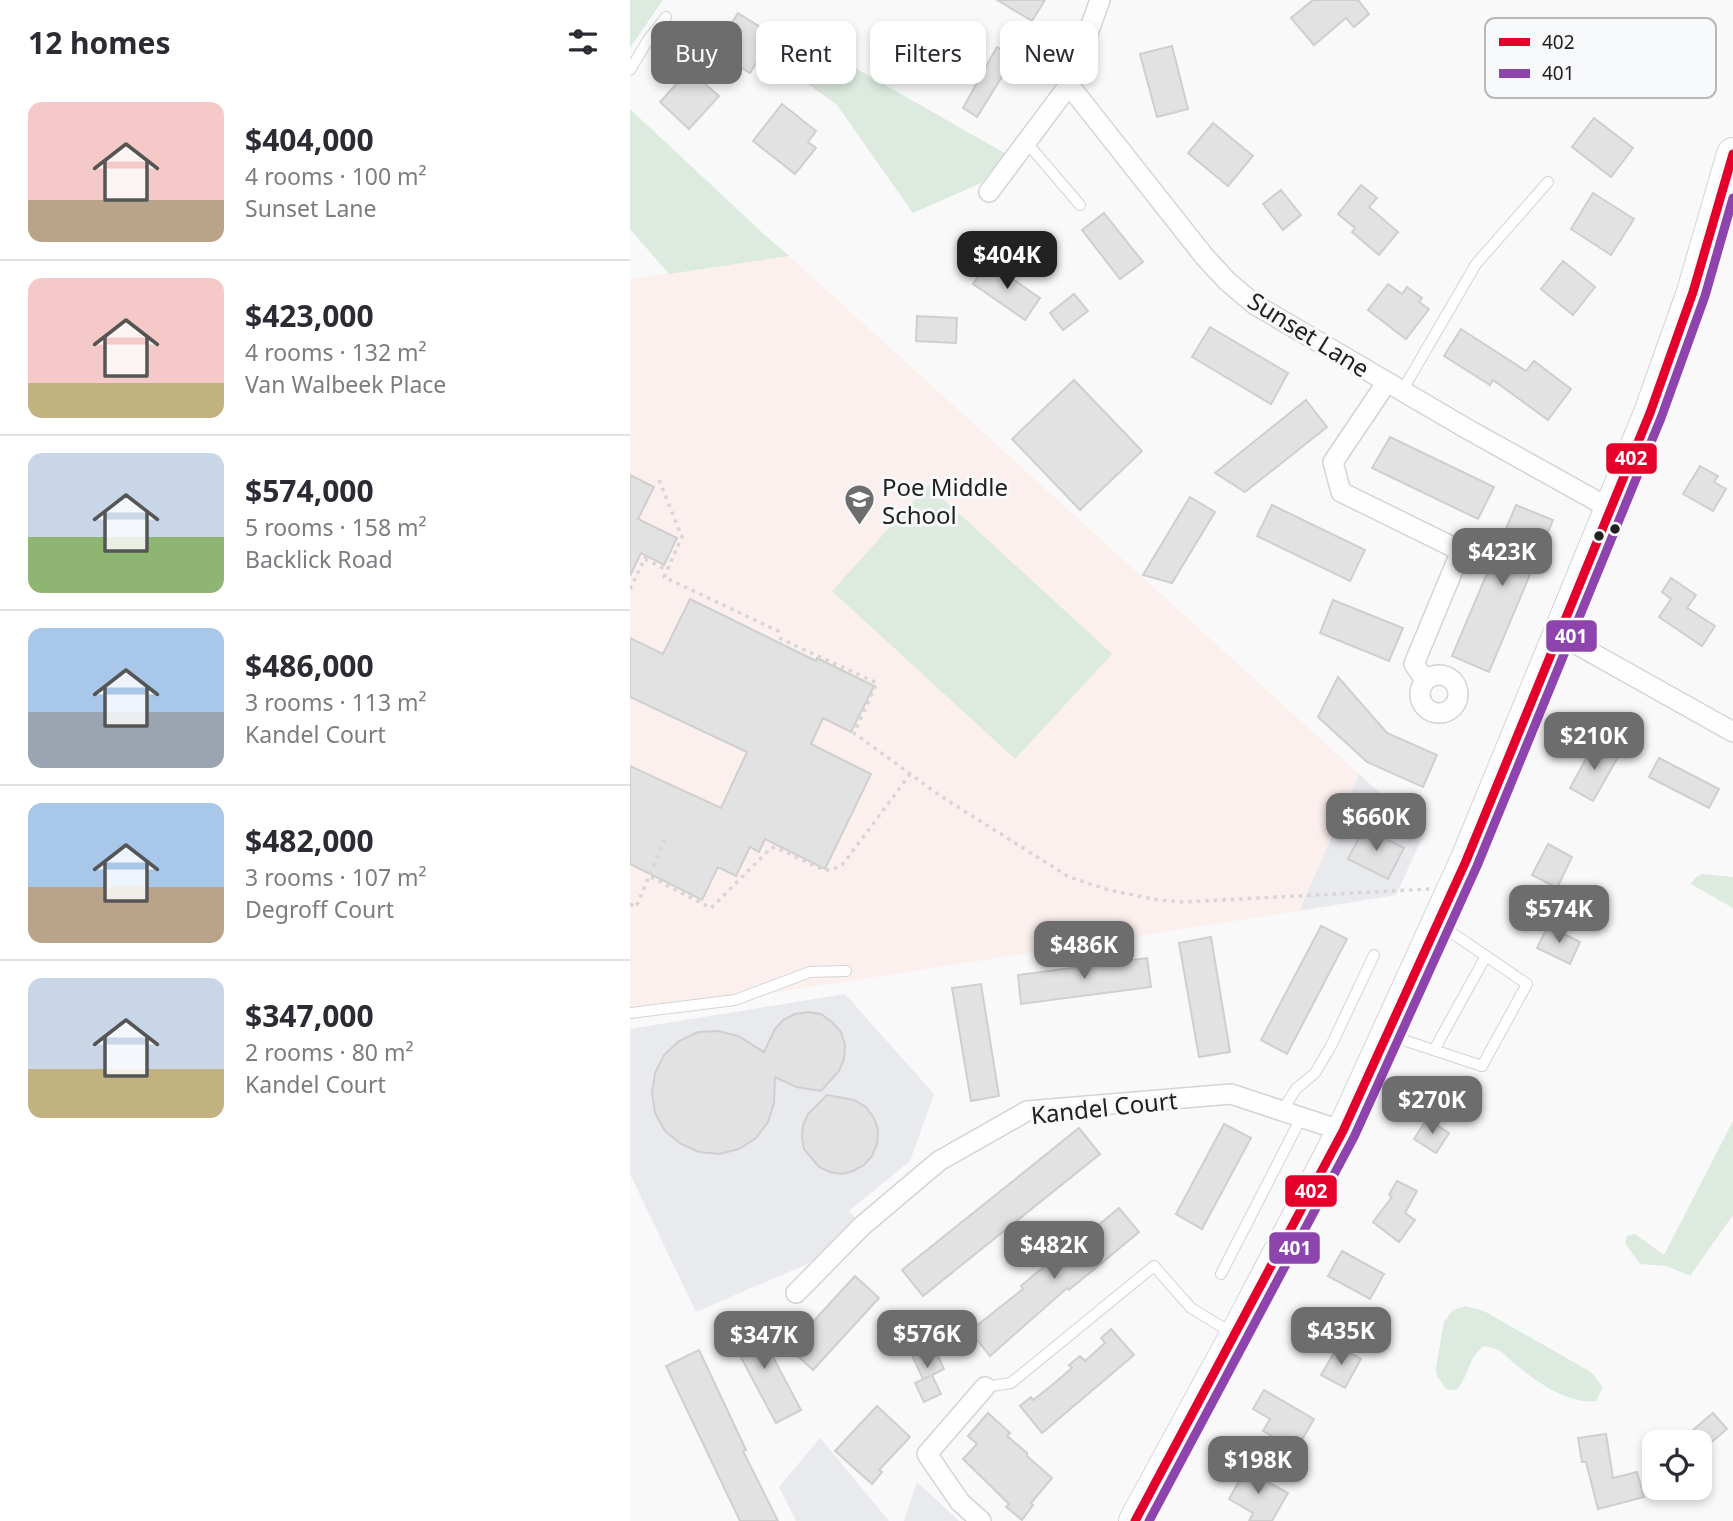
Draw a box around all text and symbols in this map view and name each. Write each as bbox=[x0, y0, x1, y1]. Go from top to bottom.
legend bbox=[1485, 18, 1716, 98]
chip: Buy bbox=[651, 21, 742, 84]
chip: Rent bbox=[756, 21, 856, 84]
chip: Filters bbox=[870, 21, 986, 84]
chip: New bbox=[1000, 21, 1098, 84]
text: 12 homes bbox=[28, 22, 171, 63]
icon: filters bbox=[564, 23, 602, 61]
text: 402 bbox=[1542, 29, 1575, 55]
text: 401 bbox=[1542, 60, 1575, 86]
text: $404,000 bbox=[245, 119, 374, 160]
icon: home bbox=[84, 130, 168, 214]
text: 4 rooms · 100 m² bbox=[245, 160, 427, 192]
text: Sunset Lane bbox=[245, 192, 376, 224]
pin: $404K bbox=[958, 232, 1056, 291]
text: $404K bbox=[973, 238, 1041, 270]
street label: Sunset Lane bbox=[1242, 284, 1376, 384]
text: $423,000 bbox=[245, 295, 374, 336]
icon: home bbox=[84, 306, 168, 390]
text: 4 rooms · 132 m² bbox=[245, 336, 427, 368]
text: Van Walbeek Place bbox=[245, 368, 446, 400]
line badge: 402 bbox=[1605, 442, 1658, 475]
text: 402 bbox=[1615, 445, 1647, 471]
text: $574,000 bbox=[245, 470, 374, 511]
place label: Poe Middle School bbox=[882, 470, 1008, 531]
icon: home bbox=[84, 481, 168, 565]
school or university icon: Poe Middle School bbox=[842, 483, 876, 527]
text: 5 rooms · 158 m² bbox=[245, 511, 427, 543]
unlabelled marker bbox=[1608, 522, 1622, 536]
pin: $423K bbox=[1453, 528, 1551, 588]
unlabelled marker bbox=[1592, 529, 1606, 543]
text: $423K bbox=[1468, 535, 1536, 567]
text: Backlick Road bbox=[245, 543, 393, 575]
line badge: 401 bbox=[1545, 619, 1598, 653]
text: 401 bbox=[1555, 623, 1587, 649]
text: $486,000 bbox=[245, 645, 374, 686]
icon: home bbox=[84, 656, 168, 740]
text: 3 rooms · 113 m² bbox=[245, 686, 427, 718]
pin: $210K bbox=[1545, 712, 1643, 772]
text: Kandel Court bbox=[245, 718, 386, 750]
text: $210K bbox=[1560, 719, 1628, 751]
pin: $660K bbox=[1327, 794, 1425, 853]
text: $660K bbox=[1342, 800, 1410, 832]
text: $482,000 bbox=[245, 820, 374, 861]
icon: home bbox=[84, 831, 168, 915]
text: 3 rooms · 107 m² bbox=[245, 861, 427, 893]
pin: $574K bbox=[1510, 886, 1608, 945]
text: $574K bbox=[1525, 892, 1593, 924]
text: Degroff Court bbox=[245, 893, 394, 925]
pin: $486K bbox=[1035, 922, 1133, 981]
text: $486K bbox=[1050, 928, 1118, 960]
text: $347,000 bbox=[245, 995, 374, 1036]
icon: home bbox=[84, 1006, 168, 1090]
text: 2 rooms · 80 m² bbox=[245, 1036, 414, 1068]
text: Kandel Court bbox=[245, 1068, 386, 1100]
pin: $270K bbox=[1383, 1076, 1481, 1136]
street label: Kandel Court bbox=[1029, 1083, 1179, 1131]
text: $270K bbox=[1398, 1083, 1466, 1115]
line badge: 402 bbox=[1284, 1174, 1338, 1208]
text: 402 bbox=[1295, 1178, 1327, 1204]
pin: $482K bbox=[1005, 1222, 1103, 1281]
text: $482K bbox=[1020, 1228, 1088, 1260]
line badge: 401 bbox=[1268, 1231, 1321, 1265]
text: 401 bbox=[1279, 1235, 1311, 1261]
pin: $435K bbox=[1292, 1308, 1390, 1367]
pin: $576K bbox=[878, 1310, 976, 1370]
pin: $347K bbox=[715, 1312, 813, 1371]
text: $435K bbox=[1307, 1314, 1375, 1346]
text: $576K bbox=[893, 1317, 961, 1349]
text: $347K bbox=[730, 1318, 798, 1350]
map controls bbox=[1642, 1430, 1712, 1500]
button: locate bbox=[1642, 1430, 1712, 1500]
pin: $198K bbox=[1209, 1436, 1307, 1496]
text: $198K bbox=[1224, 1443, 1292, 1475]

